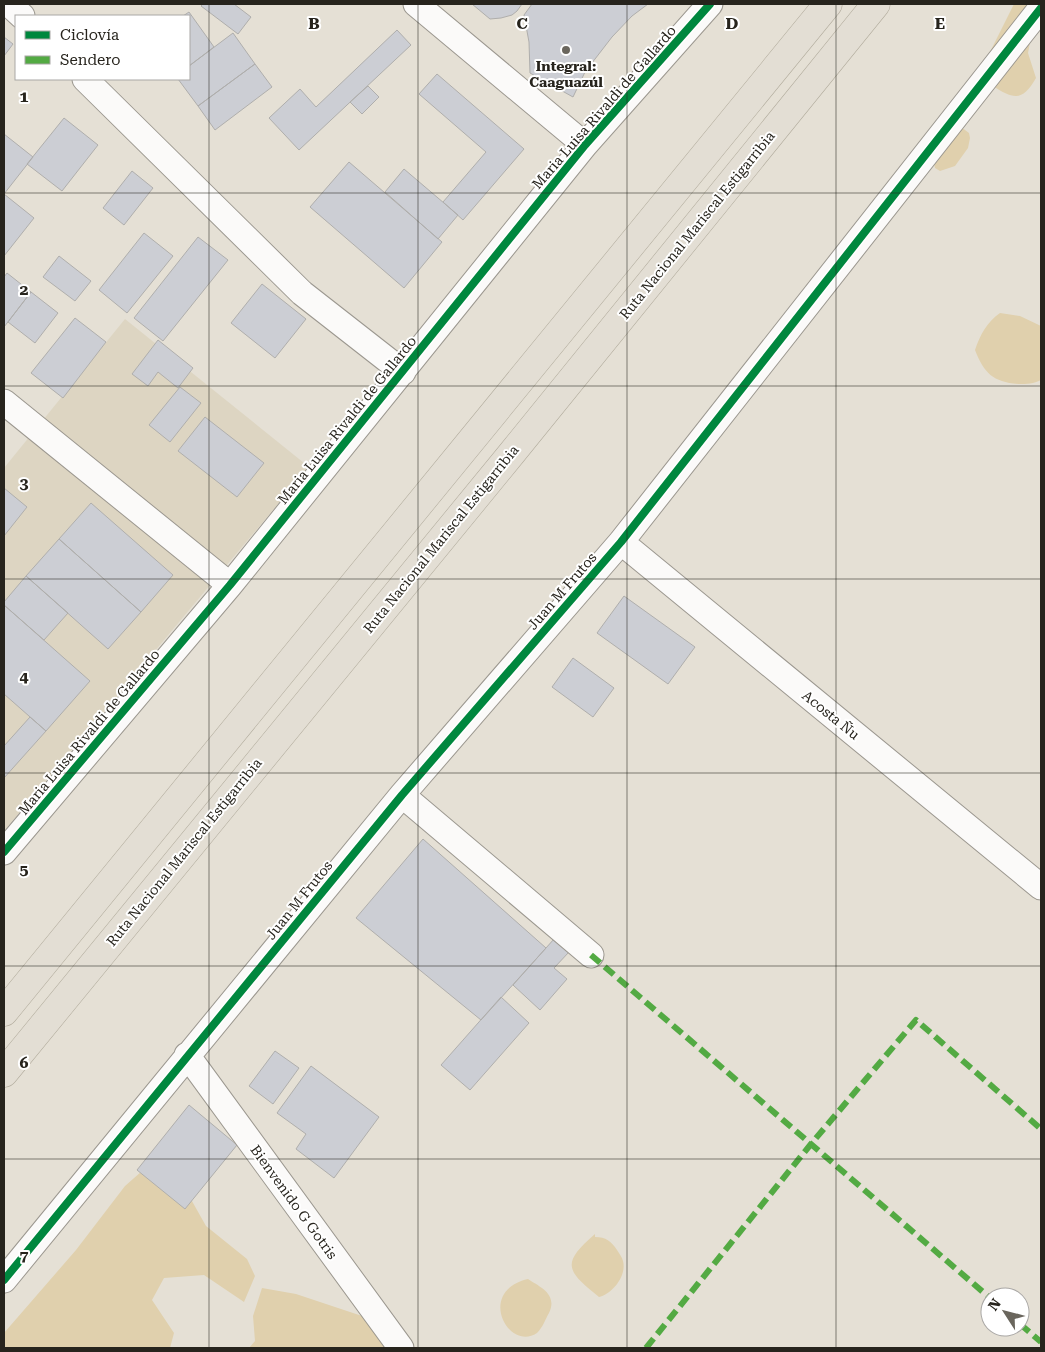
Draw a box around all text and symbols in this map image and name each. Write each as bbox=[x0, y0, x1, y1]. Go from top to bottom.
text: B bbox=[308, 14, 320, 33]
text: C bbox=[516, 14, 528, 33]
text: D bbox=[726, 14, 739, 33]
text: E bbox=[935, 14, 945, 33]
legend bbox=[15, 15, 190, 80]
street label: Maria Luisa Rivaldi de Gallardo bbox=[529, 22, 679, 192]
text: Ciclovía bbox=[60, 26, 119, 44]
marker: Integral: Caaguazúl bbox=[560, 44, 572, 56]
text: Sendero bbox=[60, 51, 121, 69]
place label: Integral: Caaguazúl bbox=[529, 58, 603, 90]
text: 1 bbox=[20, 87, 29, 106]
street label: Ruta Nacional Mariscal Estigarribia bbox=[616, 128, 778, 322]
text: 2 bbox=[20, 280, 29, 299]
street label: Maria Luisa Rivaldi de Gallardo bbox=[274, 333, 420, 507]
street label: Ruta Nacional Mariscal Estigarribia bbox=[360, 442, 522, 636]
text: 3 bbox=[20, 474, 29, 493]
street label: Juan M Frutos bbox=[524, 549, 600, 633]
street label: Maria Luisa Rivaldi de Gallardo bbox=[15, 646, 163, 818]
text: 4 bbox=[20, 667, 29, 686]
street label: Acosta Ñu bbox=[799, 687, 863, 743]
street label: Ruta Nacional Mariscal Estigarribia bbox=[103, 755, 265, 949]
street label: Juan M Frutos bbox=[262, 857, 336, 943]
text: 5 bbox=[20, 860, 29, 879]
text: 6 bbox=[20, 1053, 29, 1072]
street label: Bienvenido G Gotris bbox=[247, 1142, 341, 1262]
text: 7 bbox=[20, 1246, 29, 1265]
north arrow bbox=[980, 1287, 1030, 1337]
text: N bbox=[985, 1295, 1004, 1313]

